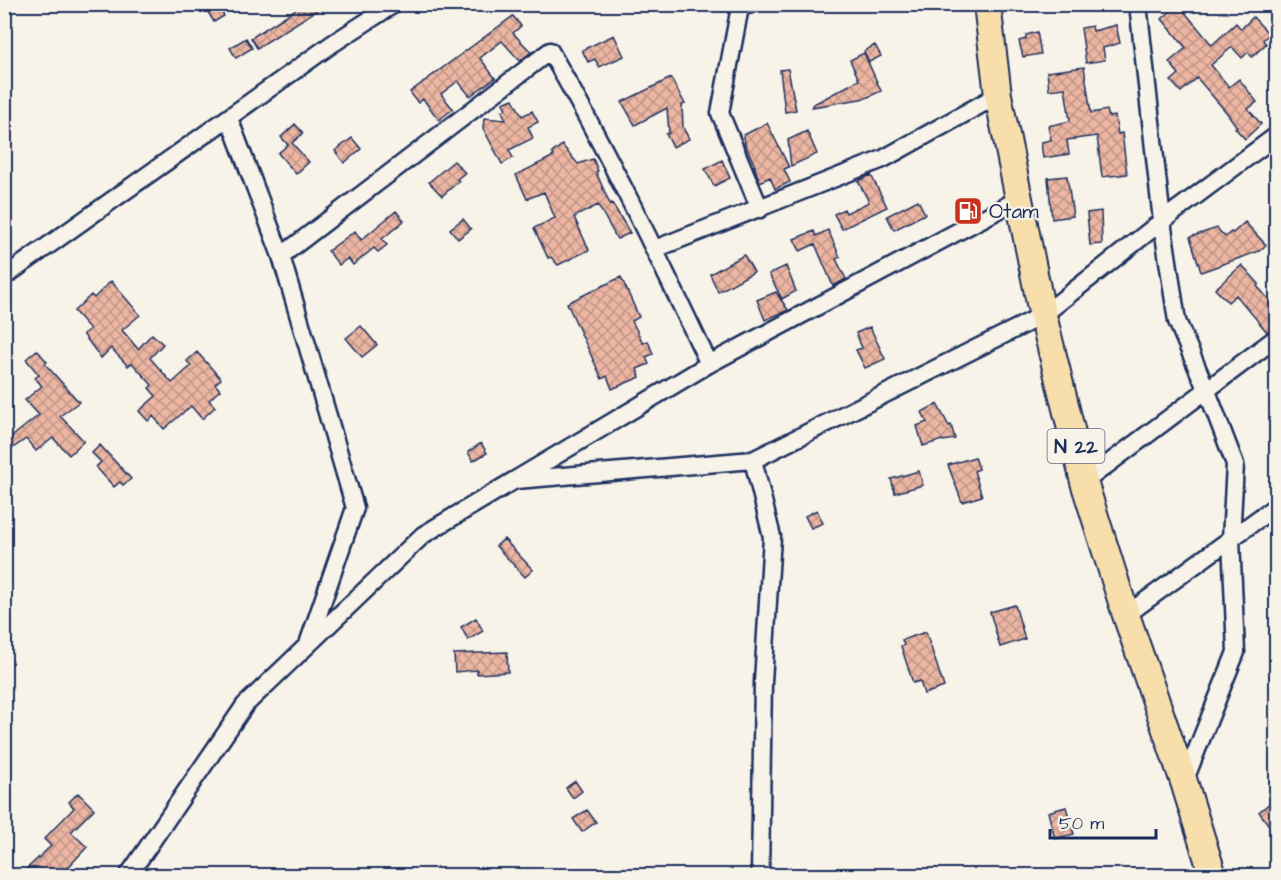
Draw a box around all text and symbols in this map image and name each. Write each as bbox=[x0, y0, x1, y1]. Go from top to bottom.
fuel station icon: Otam bbox=[952, 195, 984, 227]
place label: Otam bbox=[989, 197, 1039, 226]
road number: N 22 bbox=[1048, 429, 1104, 463]
scale bar bbox=[1050, 802, 1156, 840]
text: 50 m bbox=[1059, 811, 1104, 836]

